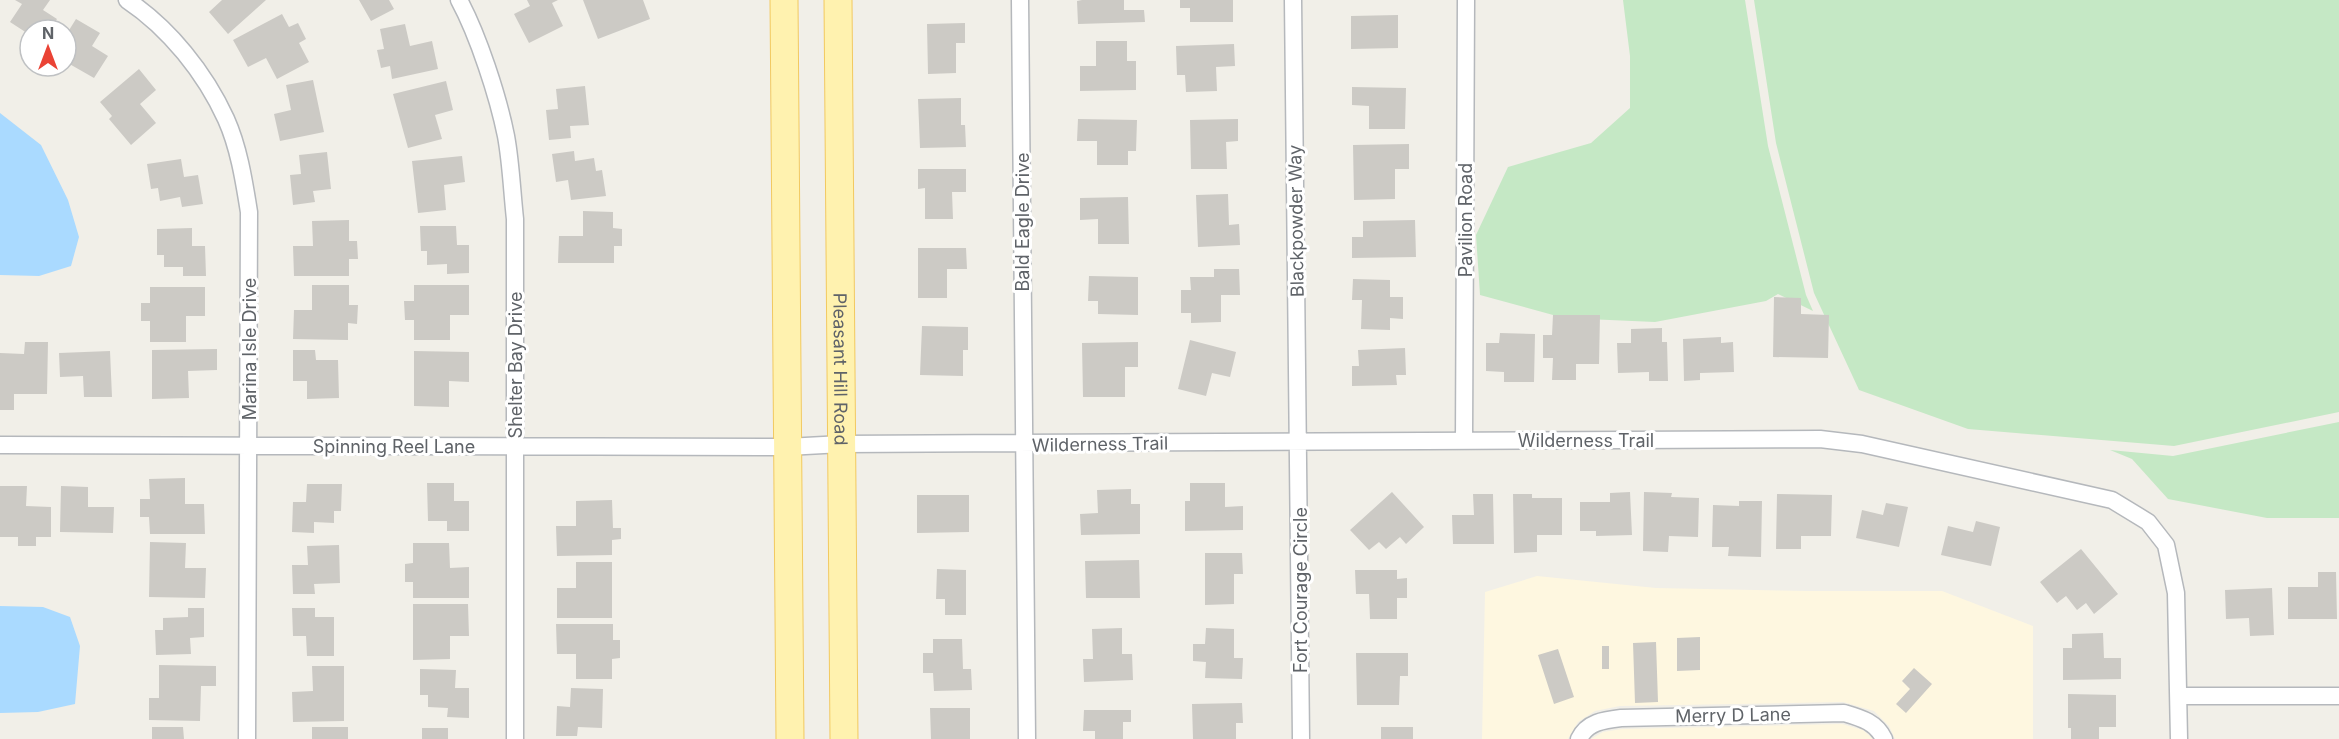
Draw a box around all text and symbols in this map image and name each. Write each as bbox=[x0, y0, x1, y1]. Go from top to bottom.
north arrow bbox=[18, 18, 78, 78]
text: N bbox=[42, 23, 54, 43]
street label: Blackpowder Way bbox=[1284, 145, 1308, 297]
street label: Bald Eagle Drive bbox=[1012, 153, 1033, 291]
street label: Pavilion Road bbox=[1455, 163, 1476, 277]
street label: Marina Isle Drive bbox=[239, 278, 260, 420]
street label: Shelter Bay Drive bbox=[505, 292, 526, 438]
street label: Pleasant Hill Road bbox=[830, 292, 852, 445]
street label: Wilderness Trail bbox=[1518, 430, 1654, 451]
street label: Wilderness Trail bbox=[1032, 432, 1168, 456]
street label: Spinning Reel Lane bbox=[313, 436, 475, 457]
street label: Fort Courage Circle bbox=[1290, 507, 1311, 673]
street label: Merry D Lane bbox=[1675, 703, 1791, 727]

